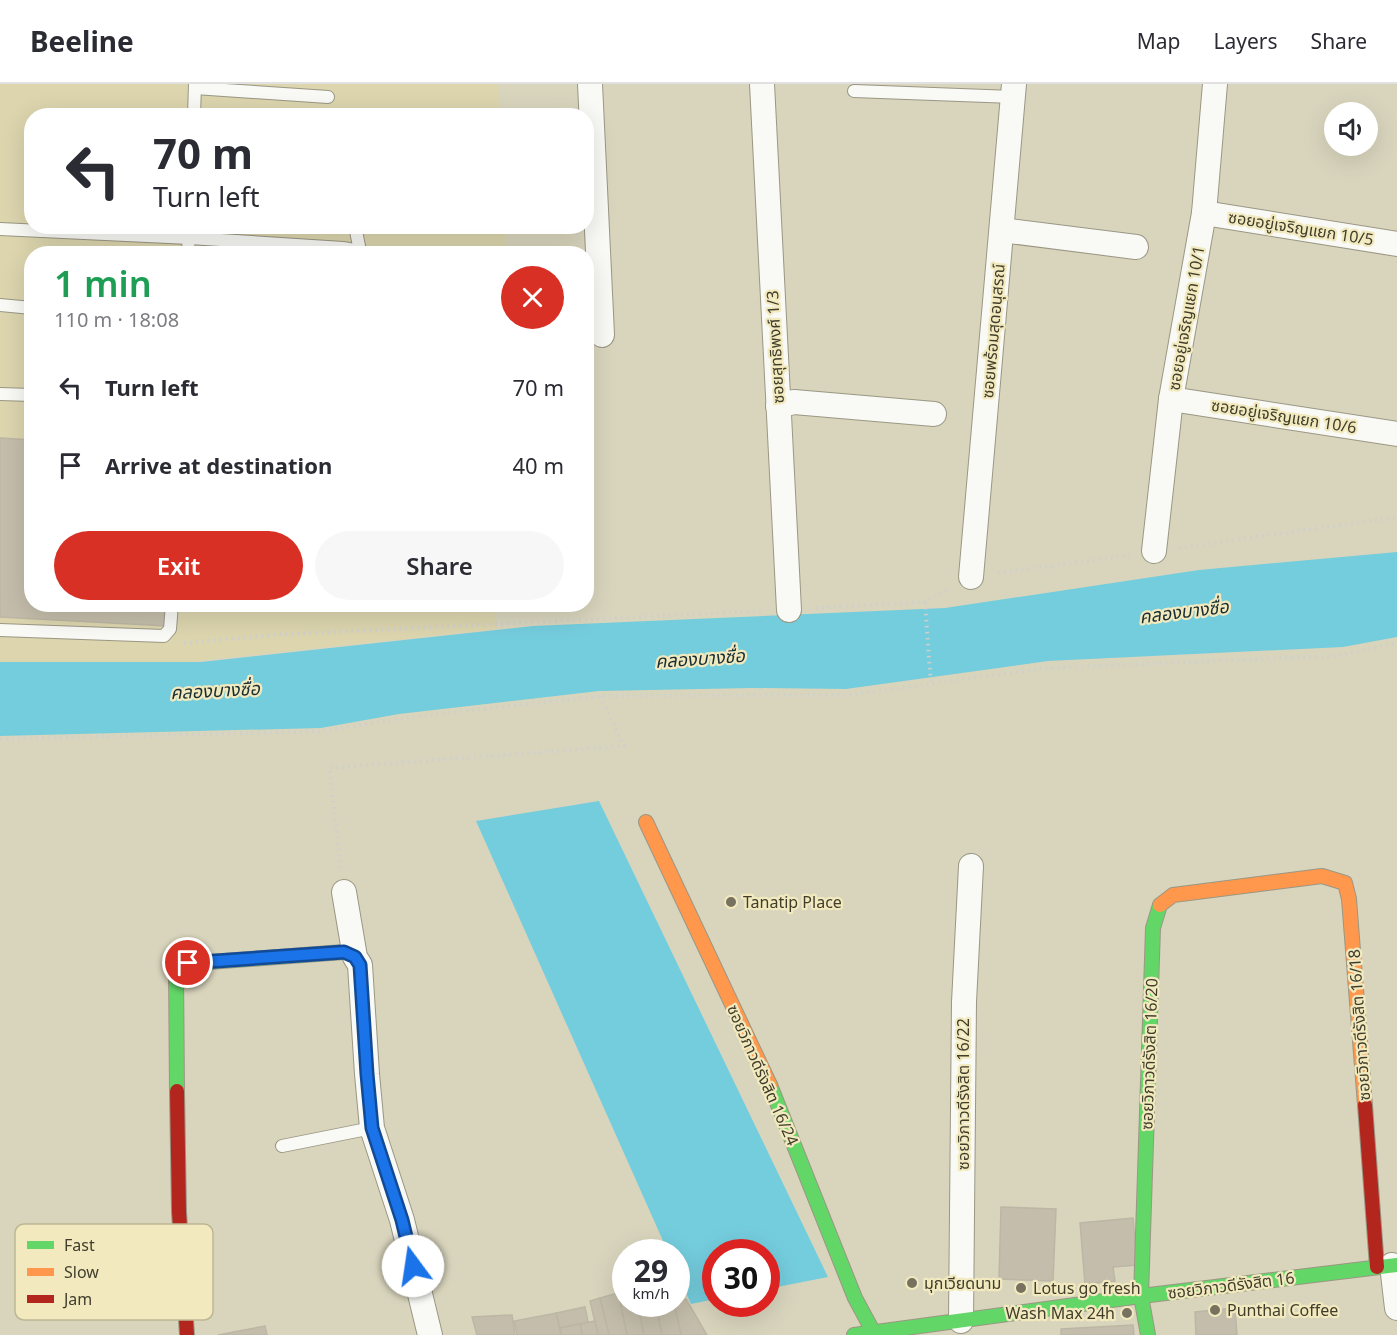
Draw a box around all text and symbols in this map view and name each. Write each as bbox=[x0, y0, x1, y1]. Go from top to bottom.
text: Beeline bbox=[30, 22, 134, 60]
text: Map bbox=[1137, 27, 1181, 55]
text: Layers bbox=[1214, 27, 1278, 55]
text: Share bbox=[1311, 27, 1367, 55]
map controls bbox=[1324, 102, 1378, 156]
button: sound bbox=[1324, 102, 1378, 156]
text: 70 m bbox=[153, 124, 253, 181]
icon: left bbox=[54, 132, 132, 210]
text: Turn left bbox=[153, 178, 259, 215]
street label: ซอยอยู่เจริญแยก 10/5 bbox=[1227, 206, 1375, 250]
street label: ซอยอยู่เจริญแยก 10/1 bbox=[1162, 244, 1210, 392]
text: 1 min bbox=[54, 259, 152, 308]
street label: ซอยพร้อมสุดอนุสรณ์ bbox=[976, 263, 1010, 399]
button: close bbox=[501, 266, 564, 329]
street label: ซอยสุทธิพงศ์ 1/3 bbox=[761, 290, 789, 404]
text: 110 m · 18:08 bbox=[54, 306, 179, 333]
icon: left bbox=[54, 371, 87, 404]
text: Turn left bbox=[105, 372, 199, 402]
text: 70 m bbox=[513, 372, 564, 402]
street label: ซอยอยู่เจริญแยก 10/6 bbox=[1210, 394, 1358, 438]
icon: arrive bbox=[54, 449, 87, 482]
text: Arrive at destination bbox=[105, 450, 332, 480]
text: 40 m bbox=[513, 450, 564, 480]
button: Exit bbox=[54, 531, 303, 600]
button: Share bbox=[315, 531, 564, 600]
water label: คลองบางซื่อ bbox=[1138, 594, 1230, 628]
water label: คลองบางซื่อ bbox=[654, 643, 746, 673]
water label: คลองบางซื่อ bbox=[170, 676, 261, 704]
place label: Tanatip Place bbox=[743, 891, 842, 913]
marker: Tanatip Place bbox=[724, 895, 738, 909]
pin bbox=[162, 937, 213, 988]
icon: arrive bbox=[171, 946, 204, 979]
street label: ซอยวิภาวดีรังสิต 16/18 bbox=[1343, 949, 1375, 1101]
street label: ซอยวิภาวดีรังสิต 16/20 bbox=[1135, 978, 1163, 1130]
street label: ซอยวิภาวดีรังสิต 16/24 bbox=[722, 1001, 804, 1149]
street label: ซอยวิภาวดีรังสิต 16/22 bbox=[952, 1018, 974, 1170]
legend bbox=[15, 1224, 213, 1320]
text: Fast bbox=[64, 1234, 95, 1256]
position arrow bbox=[381, 1234, 445, 1298]
speed limit sign: 30 bbox=[702, 1239, 780, 1317]
text: 29 bbox=[634, 1250, 668, 1291]
text: Slow bbox=[64, 1261, 99, 1283]
street label: ซอยวิภาวดีรังสิต 16 bbox=[1166, 1266, 1296, 1304]
place label: มุกเวียดนาม bbox=[924, 1272, 1001, 1294]
marker: มุกเวียดนาม bbox=[905, 1276, 919, 1290]
place label: Lotus go fresh bbox=[1033, 1277, 1141, 1299]
marker: Lotus go fresh bbox=[1014, 1281, 1028, 1295]
text: km/h bbox=[633, 1283, 669, 1303]
text: Jam bbox=[62, 1288, 92, 1310]
place label: Punthai Coffee bbox=[1227, 1299, 1338, 1321]
place label: Wash Max 24h bbox=[1005, 1302, 1115, 1324]
marker: Punthai Coffee bbox=[1208, 1303, 1222, 1317]
marker: Wash Max 24h bbox=[1120, 1306, 1134, 1320]

